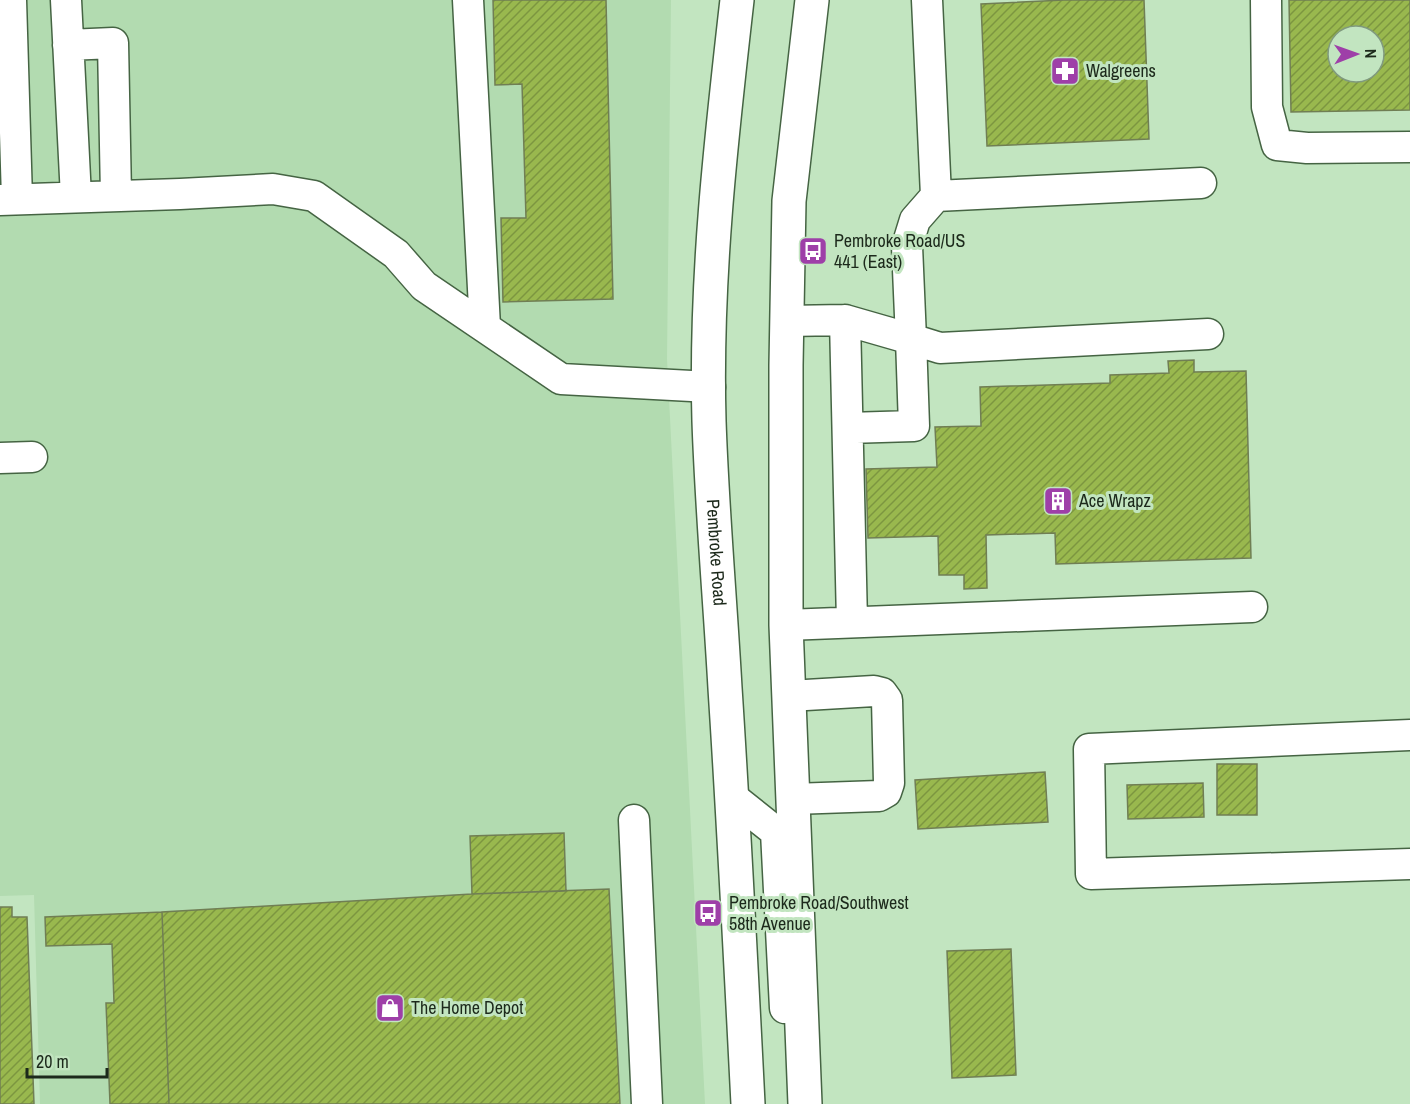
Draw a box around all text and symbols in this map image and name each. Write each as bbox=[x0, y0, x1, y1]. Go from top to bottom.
north arrow bbox=[1326, 24, 1386, 84]
text: N bbox=[1360, 49, 1382, 59]
pharmacy icon: Walgreens bbox=[1049, 55, 1081, 87]
place label: Walgreens bbox=[1086, 58, 1156, 83]
place label: Pembroke Road/US 441 (East) bbox=[834, 228, 965, 274]
bus stop icon: Pembroke Road/US 441 (East) bbox=[797, 235, 829, 267]
building icon: Ace Wrapz bbox=[1042, 485, 1074, 517]
place label: Ace Wrapz bbox=[1078, 488, 1151, 513]
street label: Pembroke Road bbox=[701, 498, 733, 607]
place label: Pembroke Road/Southwest 58th Avenue bbox=[729, 890, 909, 936]
bus stop icon: Pembroke Road/Southwest 58th Avenue bbox=[692, 897, 724, 929]
shop icon: The Home Depot bbox=[374, 992, 406, 1024]
place label: The Home Depot bbox=[411, 995, 523, 1020]
scale bar bbox=[27, 1041, 106, 1079]
text: 20 m bbox=[36, 1049, 69, 1074]

